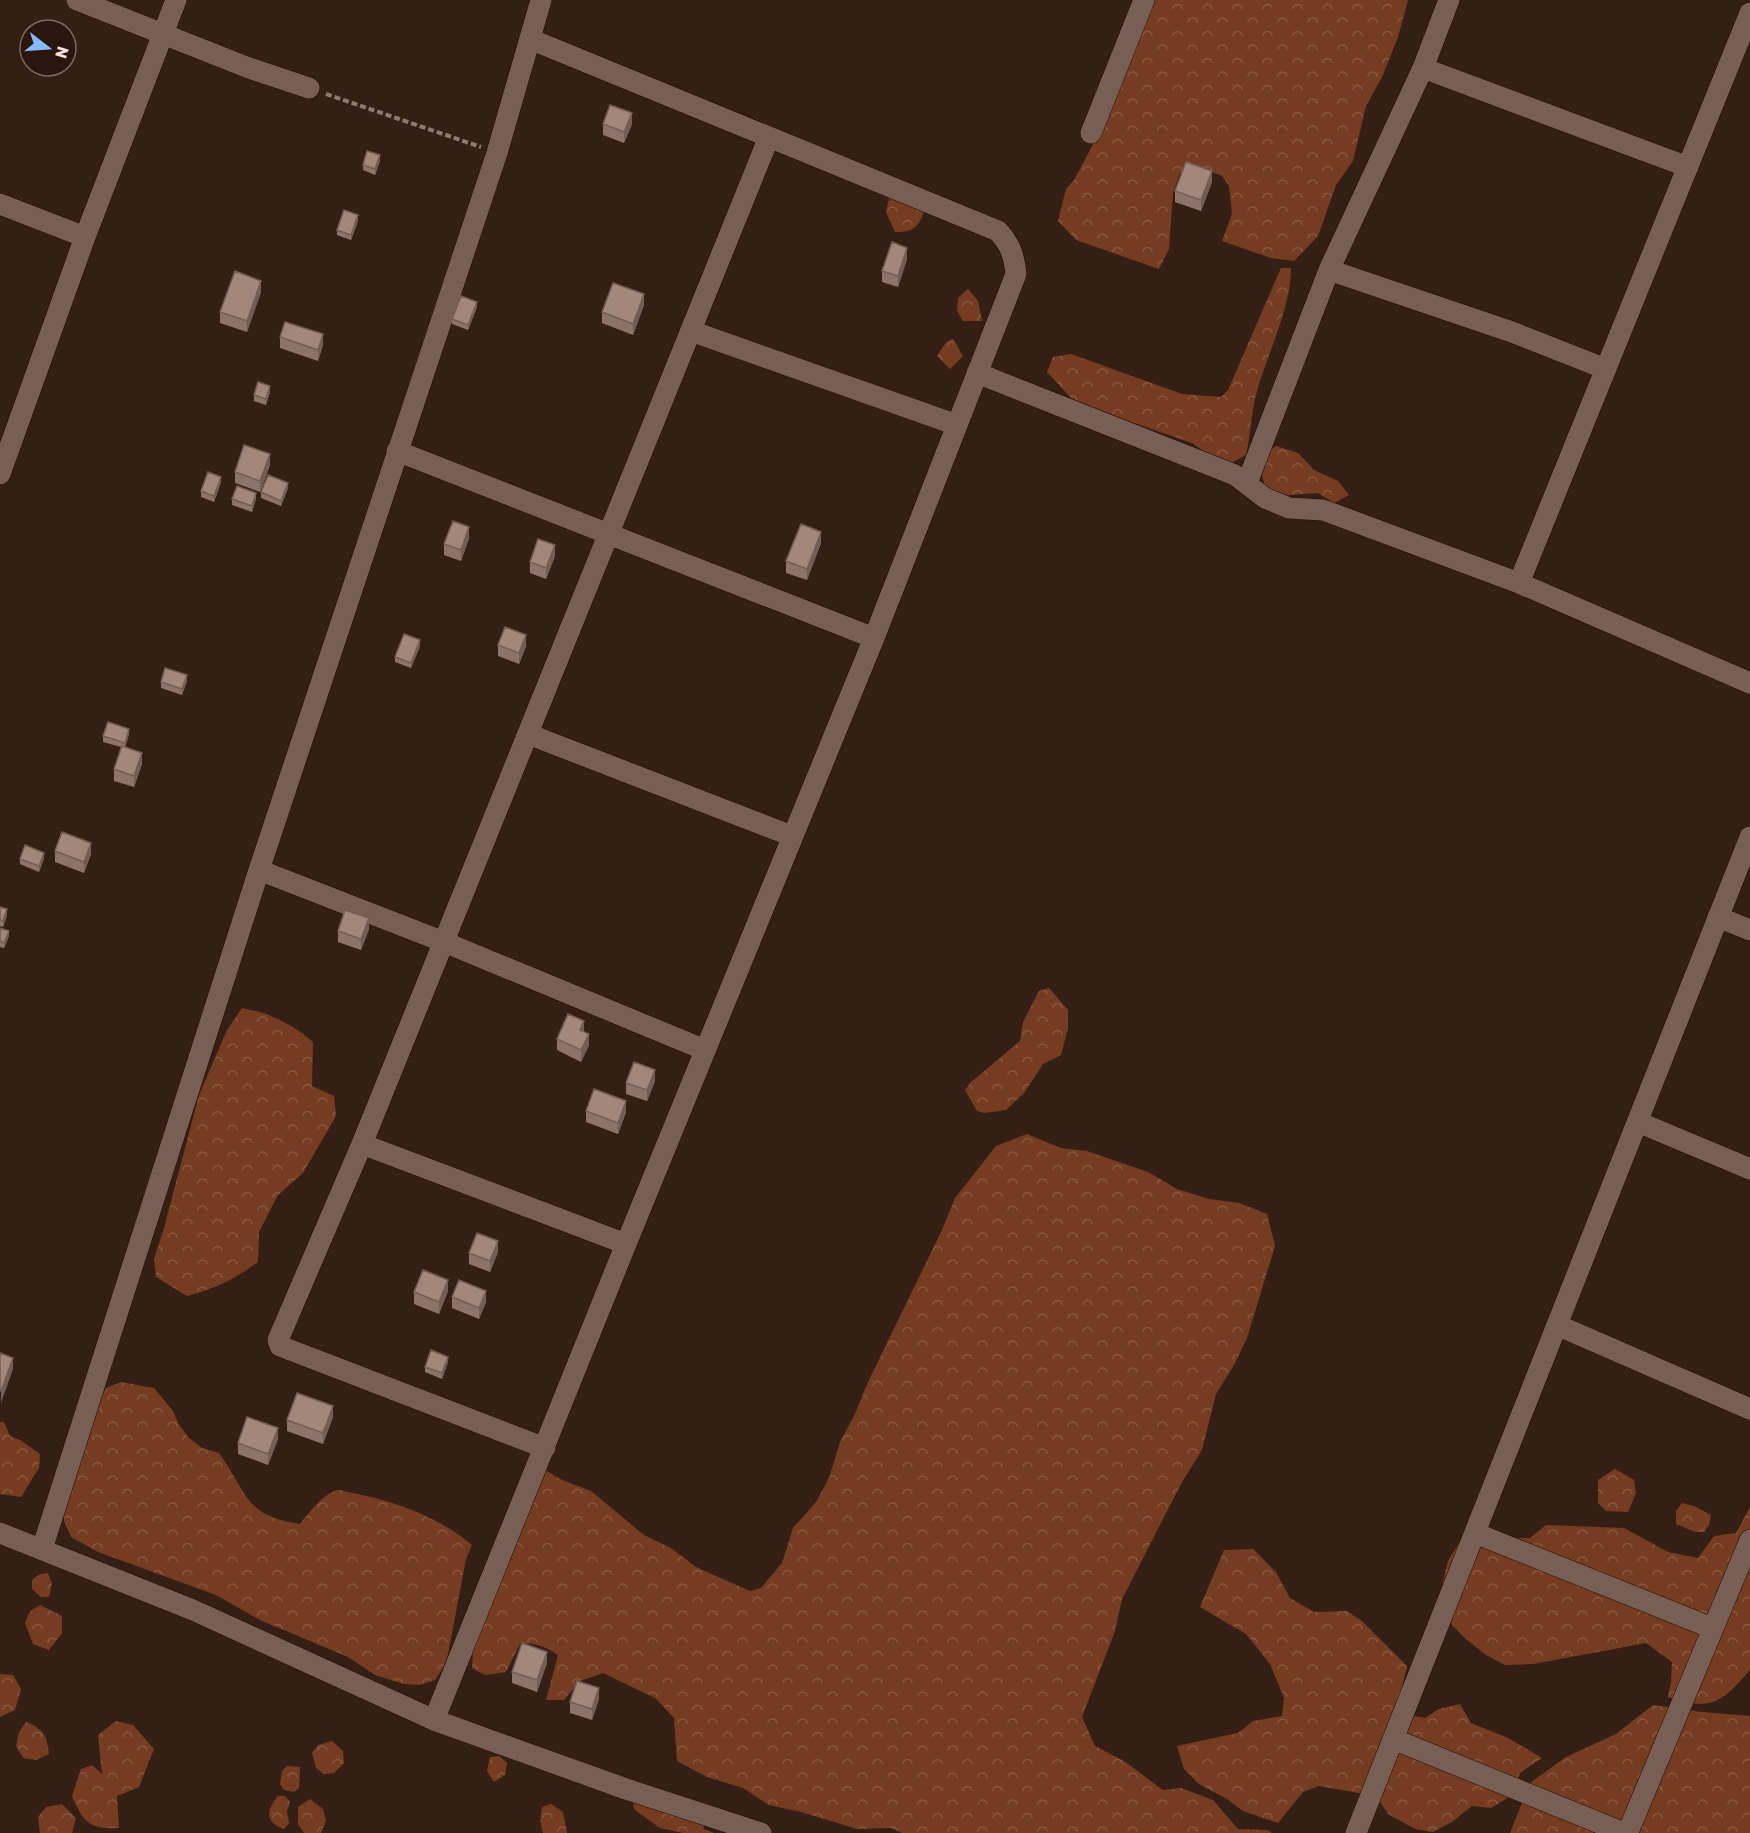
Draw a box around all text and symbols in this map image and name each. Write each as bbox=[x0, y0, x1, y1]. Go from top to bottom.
north arrow bbox=[18, 18, 78, 78]
text: N bbox=[51, 44, 73, 61]

